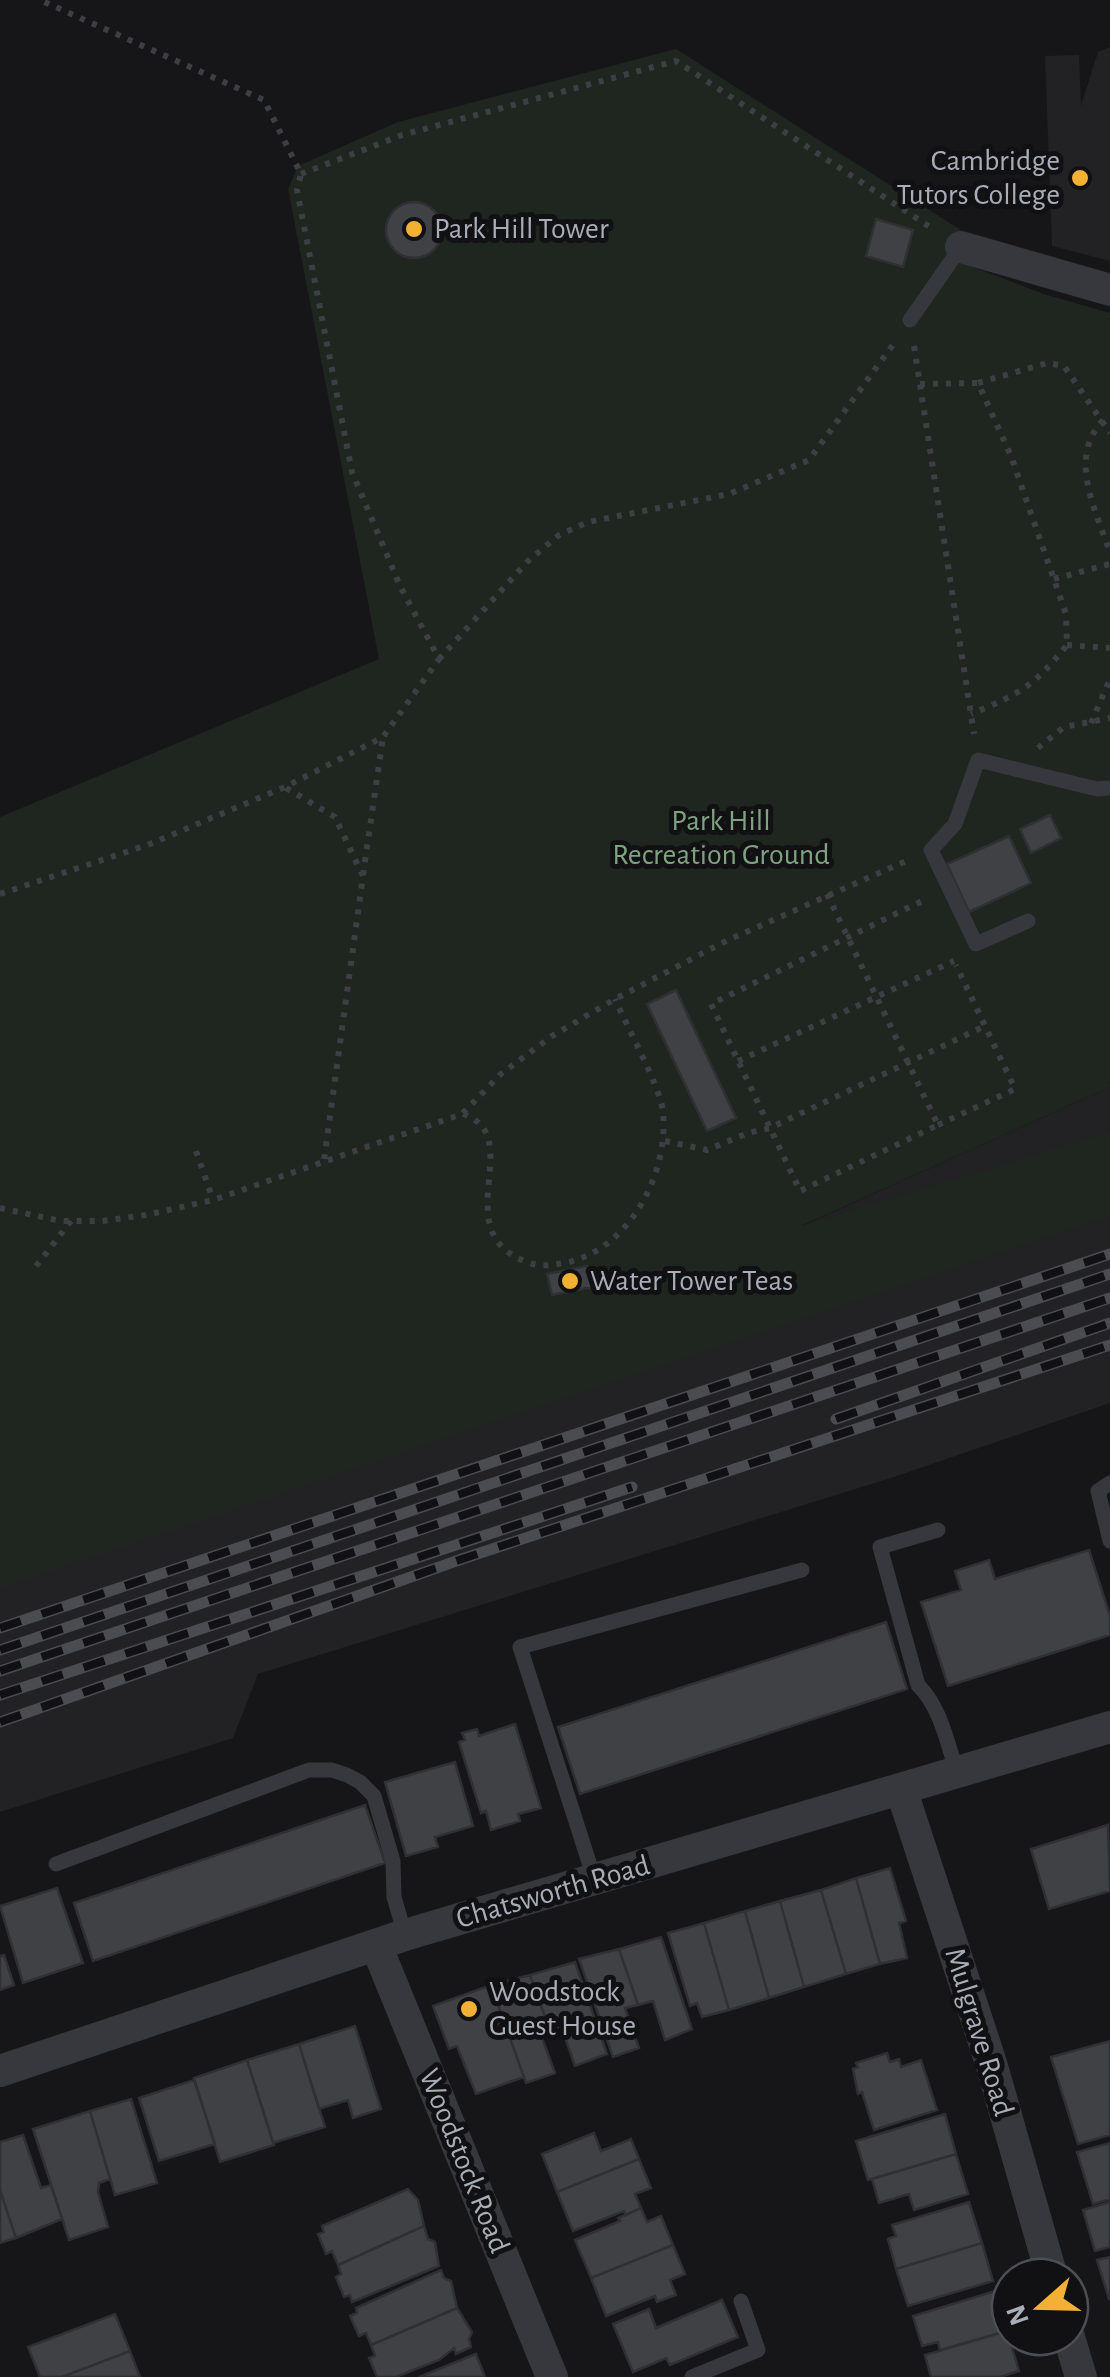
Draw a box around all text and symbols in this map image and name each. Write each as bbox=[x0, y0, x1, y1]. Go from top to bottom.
place label: Cambridge Tutors College bbox=[896, 146, 1060, 210]
marker: Cambridge Tutors College bbox=[1069, 167, 1091, 189]
place label: Park Hill Tower bbox=[434, 214, 609, 244]
marker: Park Hill Tower bbox=[403, 218, 425, 240]
park label: Park Hill Recreation Ground bbox=[612, 806, 830, 870]
place label: Water Tower Teas bbox=[590, 1266, 793, 1296]
marker: Water Tower Teas bbox=[559, 1270, 581, 1292]
street label: Chatsworth Road bbox=[453, 1850, 653, 1934]
street label: Mulgrave Road bbox=[939, 1944, 1019, 2120]
place label: Woodstock Guest House bbox=[489, 1977, 636, 2041]
marker: Woodstock Guest House bbox=[458, 1998, 480, 2020]
street label: Woodstock Road bbox=[414, 2065, 514, 2257]
north arrow bbox=[990, 2257, 1090, 2357]
text: N bbox=[1002, 2301, 1035, 2329]

